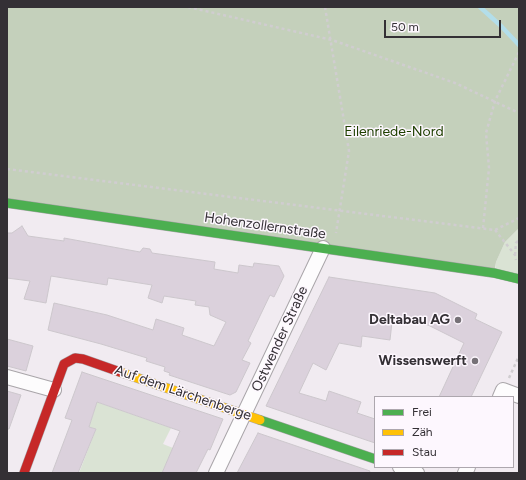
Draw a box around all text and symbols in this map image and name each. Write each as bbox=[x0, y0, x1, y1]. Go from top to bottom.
scale bar bbox=[386, 12, 503, 38]
text: 50 m bbox=[391, 20, 419, 34]
park label: Eilenriede-Nord bbox=[344, 124, 444, 140]
street label: Hohenzollernstraße bbox=[203, 209, 327, 243]
street label: Ostwender Straße bbox=[248, 284, 312, 394]
place label: Deltabau AG bbox=[369, 312, 450, 328]
marker: Deltabau AG bbox=[453, 315, 463, 325]
place label: Wissenswerft bbox=[379, 353, 467, 369]
marker: Wissenswerft bbox=[470, 356, 480, 366]
street label: Auf dem Lärchenberge bbox=[112, 362, 254, 424]
legend bbox=[374, 396, 514, 468]
text: Frei bbox=[412, 405, 432, 419]
text: Zäh bbox=[412, 425, 433, 439]
text: Stau bbox=[412, 445, 437, 459]

